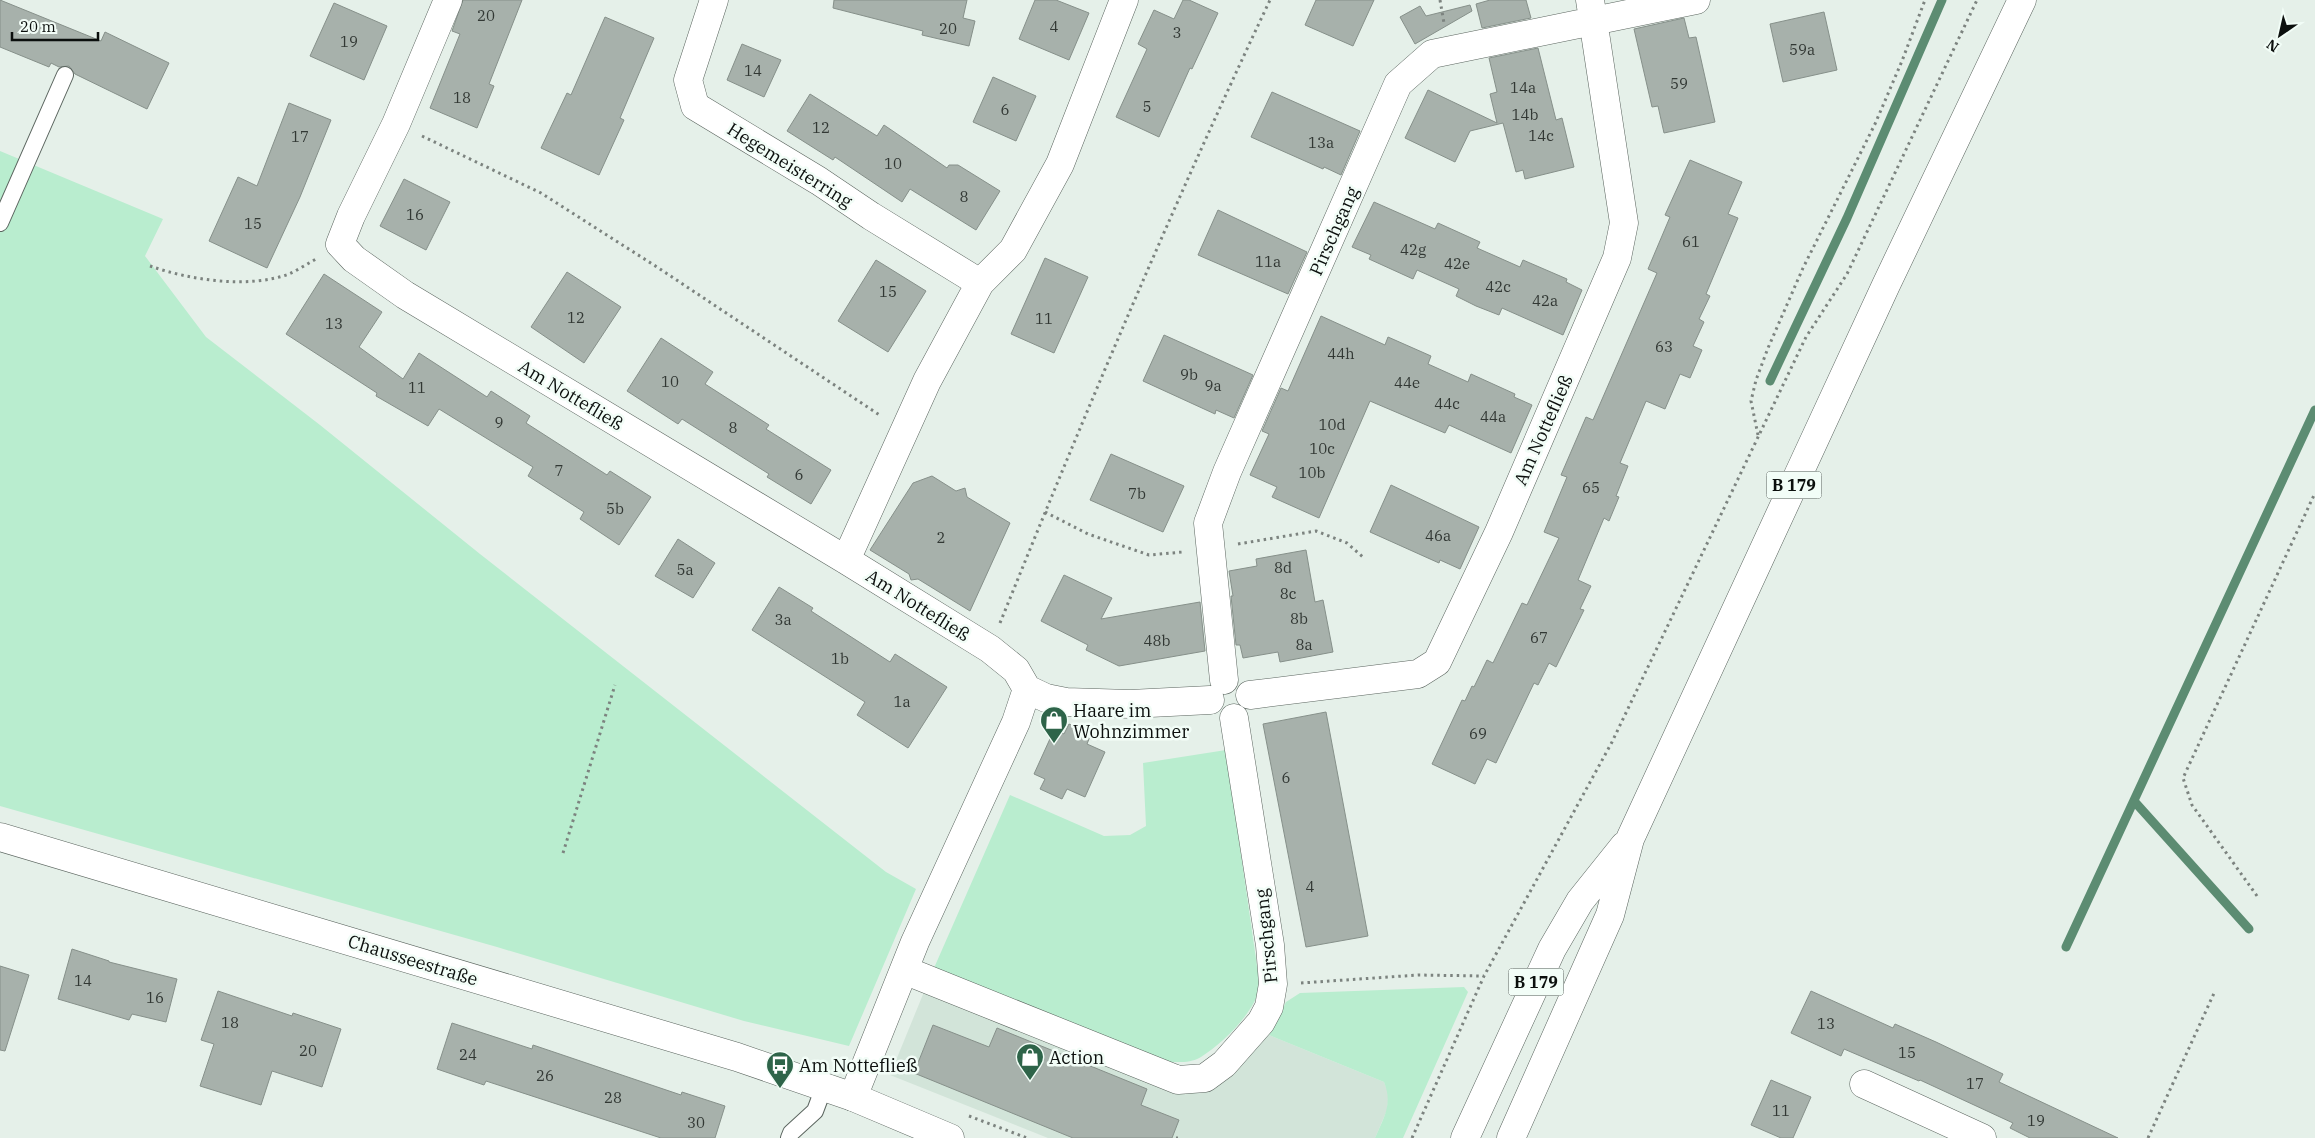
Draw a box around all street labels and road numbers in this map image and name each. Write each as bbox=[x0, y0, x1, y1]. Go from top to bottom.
street label: Hegemeisterring bbox=[723, 117, 857, 213]
street label: Pirschgang bbox=[1304, 183, 1364, 279]
street label: Am Nottefließ bbox=[514, 355, 628, 436]
street label: Am Nottefließ bbox=[1508, 371, 1578, 489]
road number: B 179 bbox=[1766, 472, 1822, 498]
street label: Am Nottefließ bbox=[862, 564, 975, 646]
street label: Pirschgang bbox=[1250, 887, 1282, 984]
street label: Chausseestraße bbox=[345, 929, 481, 991]
road number: B 179 bbox=[1508, 969, 1564, 996]

